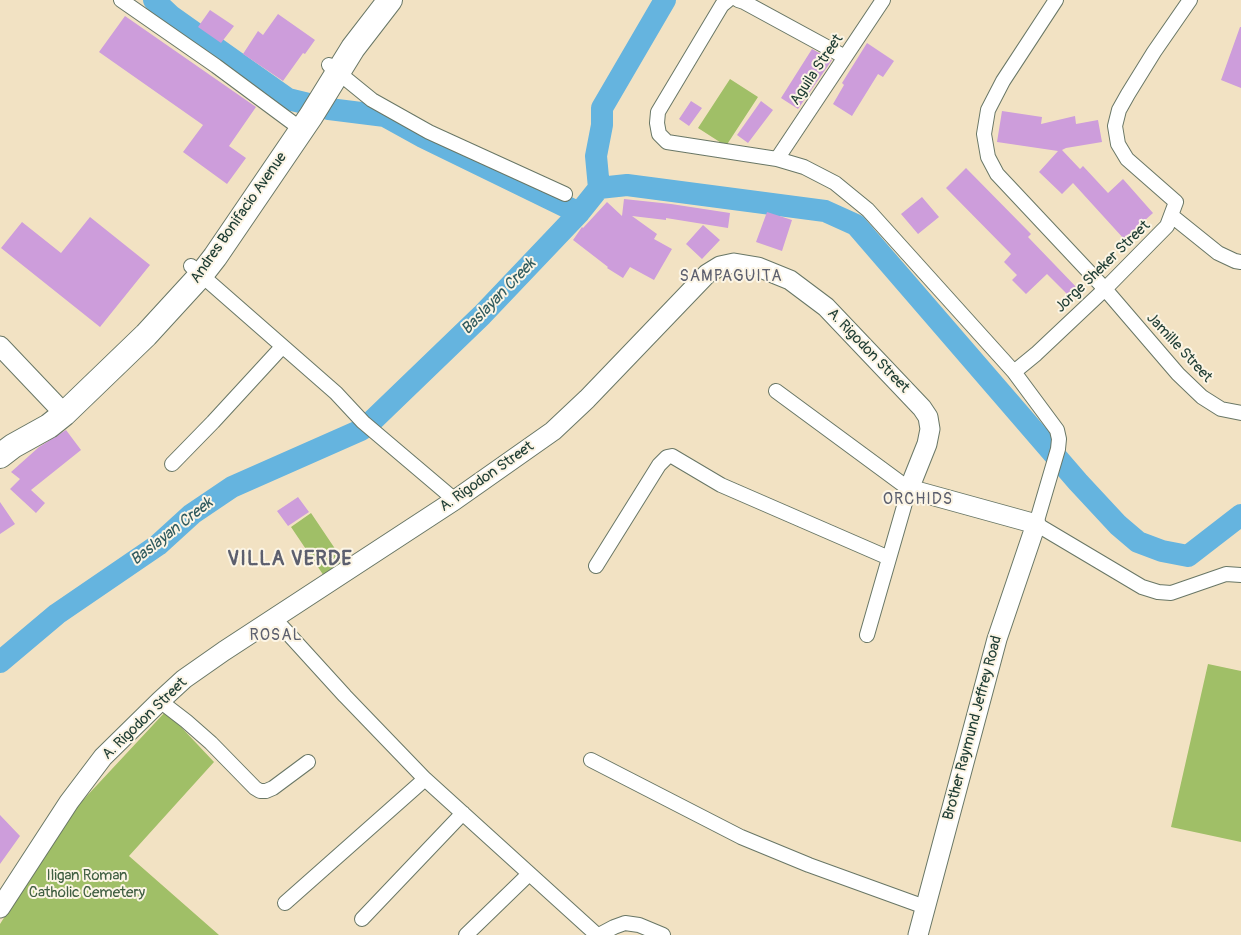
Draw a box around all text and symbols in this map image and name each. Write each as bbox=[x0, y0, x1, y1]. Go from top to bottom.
street label: Aguila Street bbox=[787, 31, 847, 109]
street label: Andres Bonifacio Avenue bbox=[187, 149, 291, 287]
street label: Jorge Sheker Street bbox=[1052, 217, 1154, 317]
water label: Baslayan Creek bbox=[458, 255, 540, 339]
district label: SAMPAGUITA bbox=[678, 267, 784, 287]
street label: A. Rigodon Street bbox=[823, 305, 913, 397]
street label: Jamille Street bbox=[1142, 309, 1216, 387]
street label: A. Rigodon Street bbox=[437, 438, 537, 516]
district label: ORCHIDS bbox=[882, 490, 954, 510]
water label: Baslayan Creek bbox=[127, 494, 217, 570]
district label: VILLA VERDE bbox=[226, 548, 354, 572]
district label: ROSAL bbox=[249, 626, 303, 646]
street label: Brother Raymund Jeffrey Road bbox=[940, 634, 1006, 822]
street label: A. Rigodon Street bbox=[99, 674, 191, 764]
park label: Iligan Roman Catholic Cemetery bbox=[29, 867, 145, 902]

